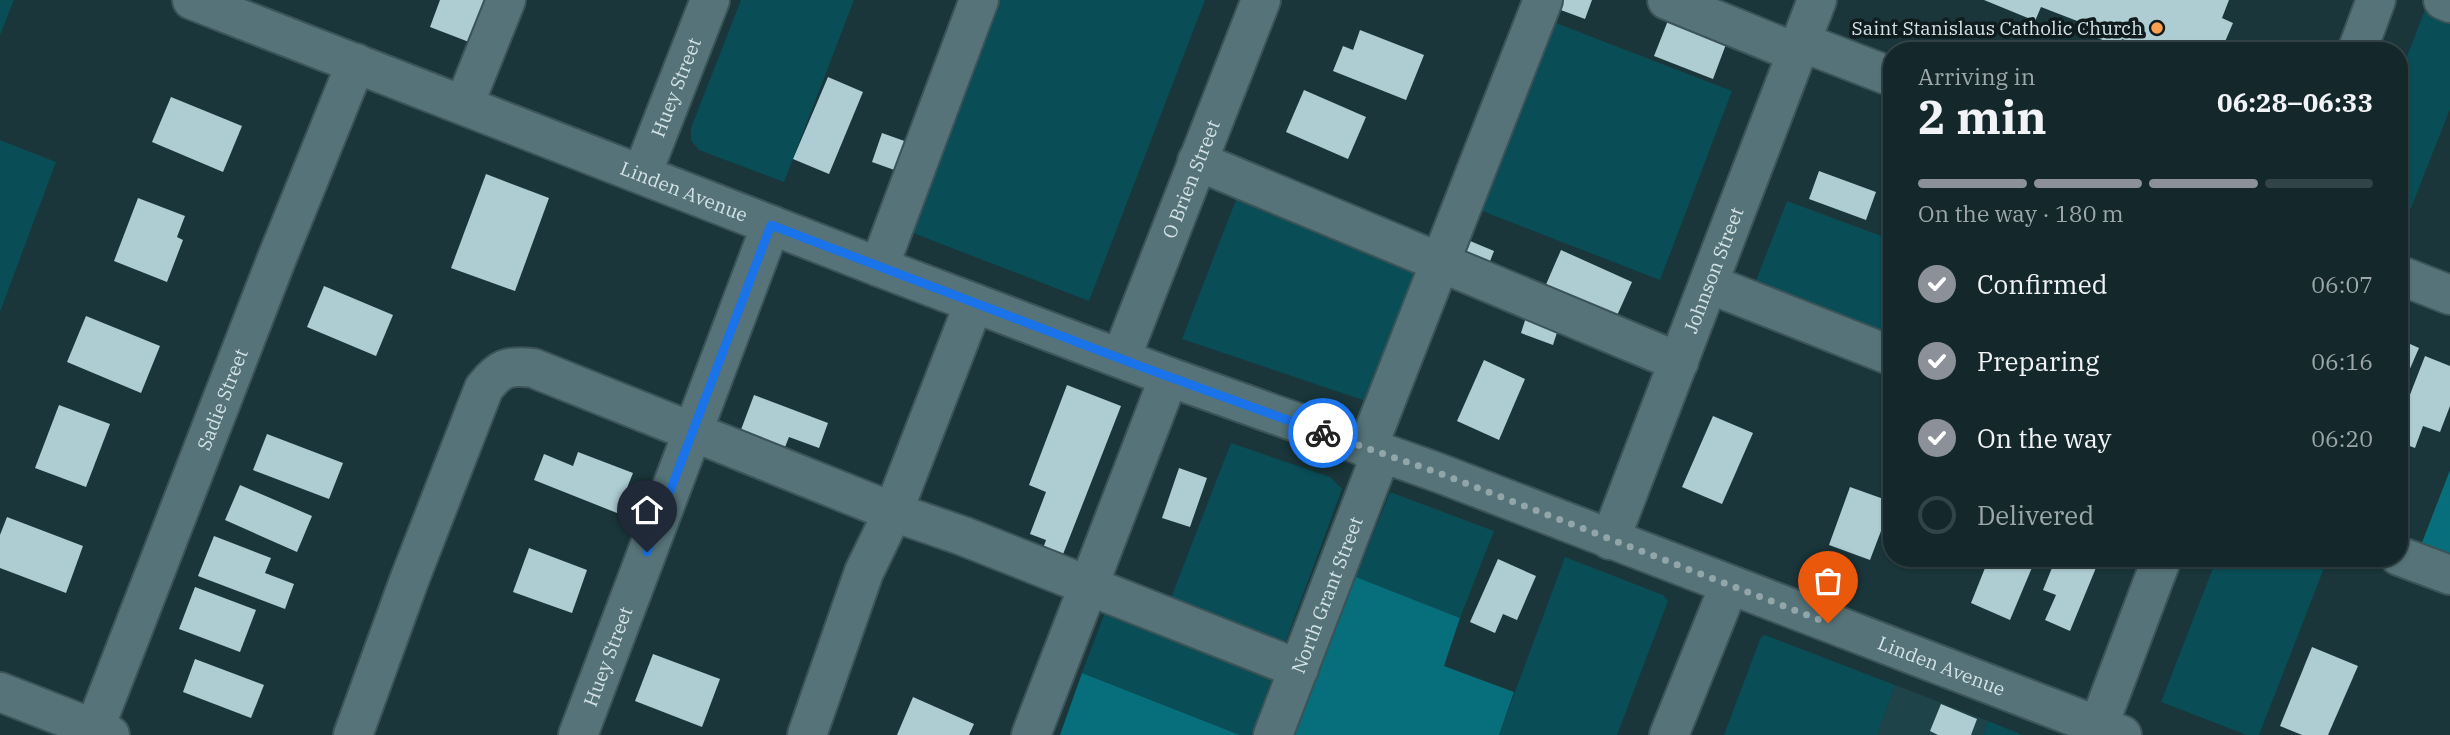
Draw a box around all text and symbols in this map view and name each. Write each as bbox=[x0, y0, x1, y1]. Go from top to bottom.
place label: Saint Stanislaus Catholic Church bbox=[1852, 16, 2143, 40]
marker: Saint Stanislaus Catholic Church bbox=[2149, 20, 2165, 36]
street label: Huey Street bbox=[646, 34, 706, 141]
text: Arriving in bbox=[1918, 61, 2035, 91]
text: 06:28–06:33 bbox=[2217, 85, 2373, 119]
text: 2 min bbox=[1918, 87, 2047, 147]
street label: O Brien Street bbox=[1157, 116, 1225, 242]
street label: Linden Avenue bbox=[617, 156, 751, 227]
text: On the way · 180 m bbox=[1918, 198, 2124, 228]
street label: Johnson Street bbox=[1678, 203, 1749, 337]
icon: check bbox=[1918, 265, 1956, 303]
text: Confirmed bbox=[1977, 267, 2108, 301]
text: 06:07 bbox=[2311, 269, 2373, 299]
icon: check bbox=[1918, 342, 1956, 380]
text: Preparing bbox=[1977, 344, 2099, 378]
street label: Sadie Street bbox=[192, 345, 253, 454]
text: 06:16 bbox=[2311, 346, 2373, 376]
courier bbox=[1288, 398, 1358, 468]
icon: bike bbox=[1304, 414, 1342, 452]
icon: check bbox=[1918, 419, 1956, 457]
text: On the way bbox=[1977, 421, 2111, 455]
text: 06:20 bbox=[2311, 423, 2373, 453]
pin bbox=[617, 480, 677, 552]
icon: home bbox=[628, 491, 666, 529]
text: Delivered bbox=[1977, 498, 2094, 532]
street label: North Grant Street bbox=[1286, 513, 1368, 677]
pin bbox=[1798, 551, 1858, 623]
icon: bag bbox=[1809, 562, 1847, 600]
street label: Huey Street bbox=[578, 603, 638, 710]
street label: Linden Avenue bbox=[1874, 630, 2009, 701]

